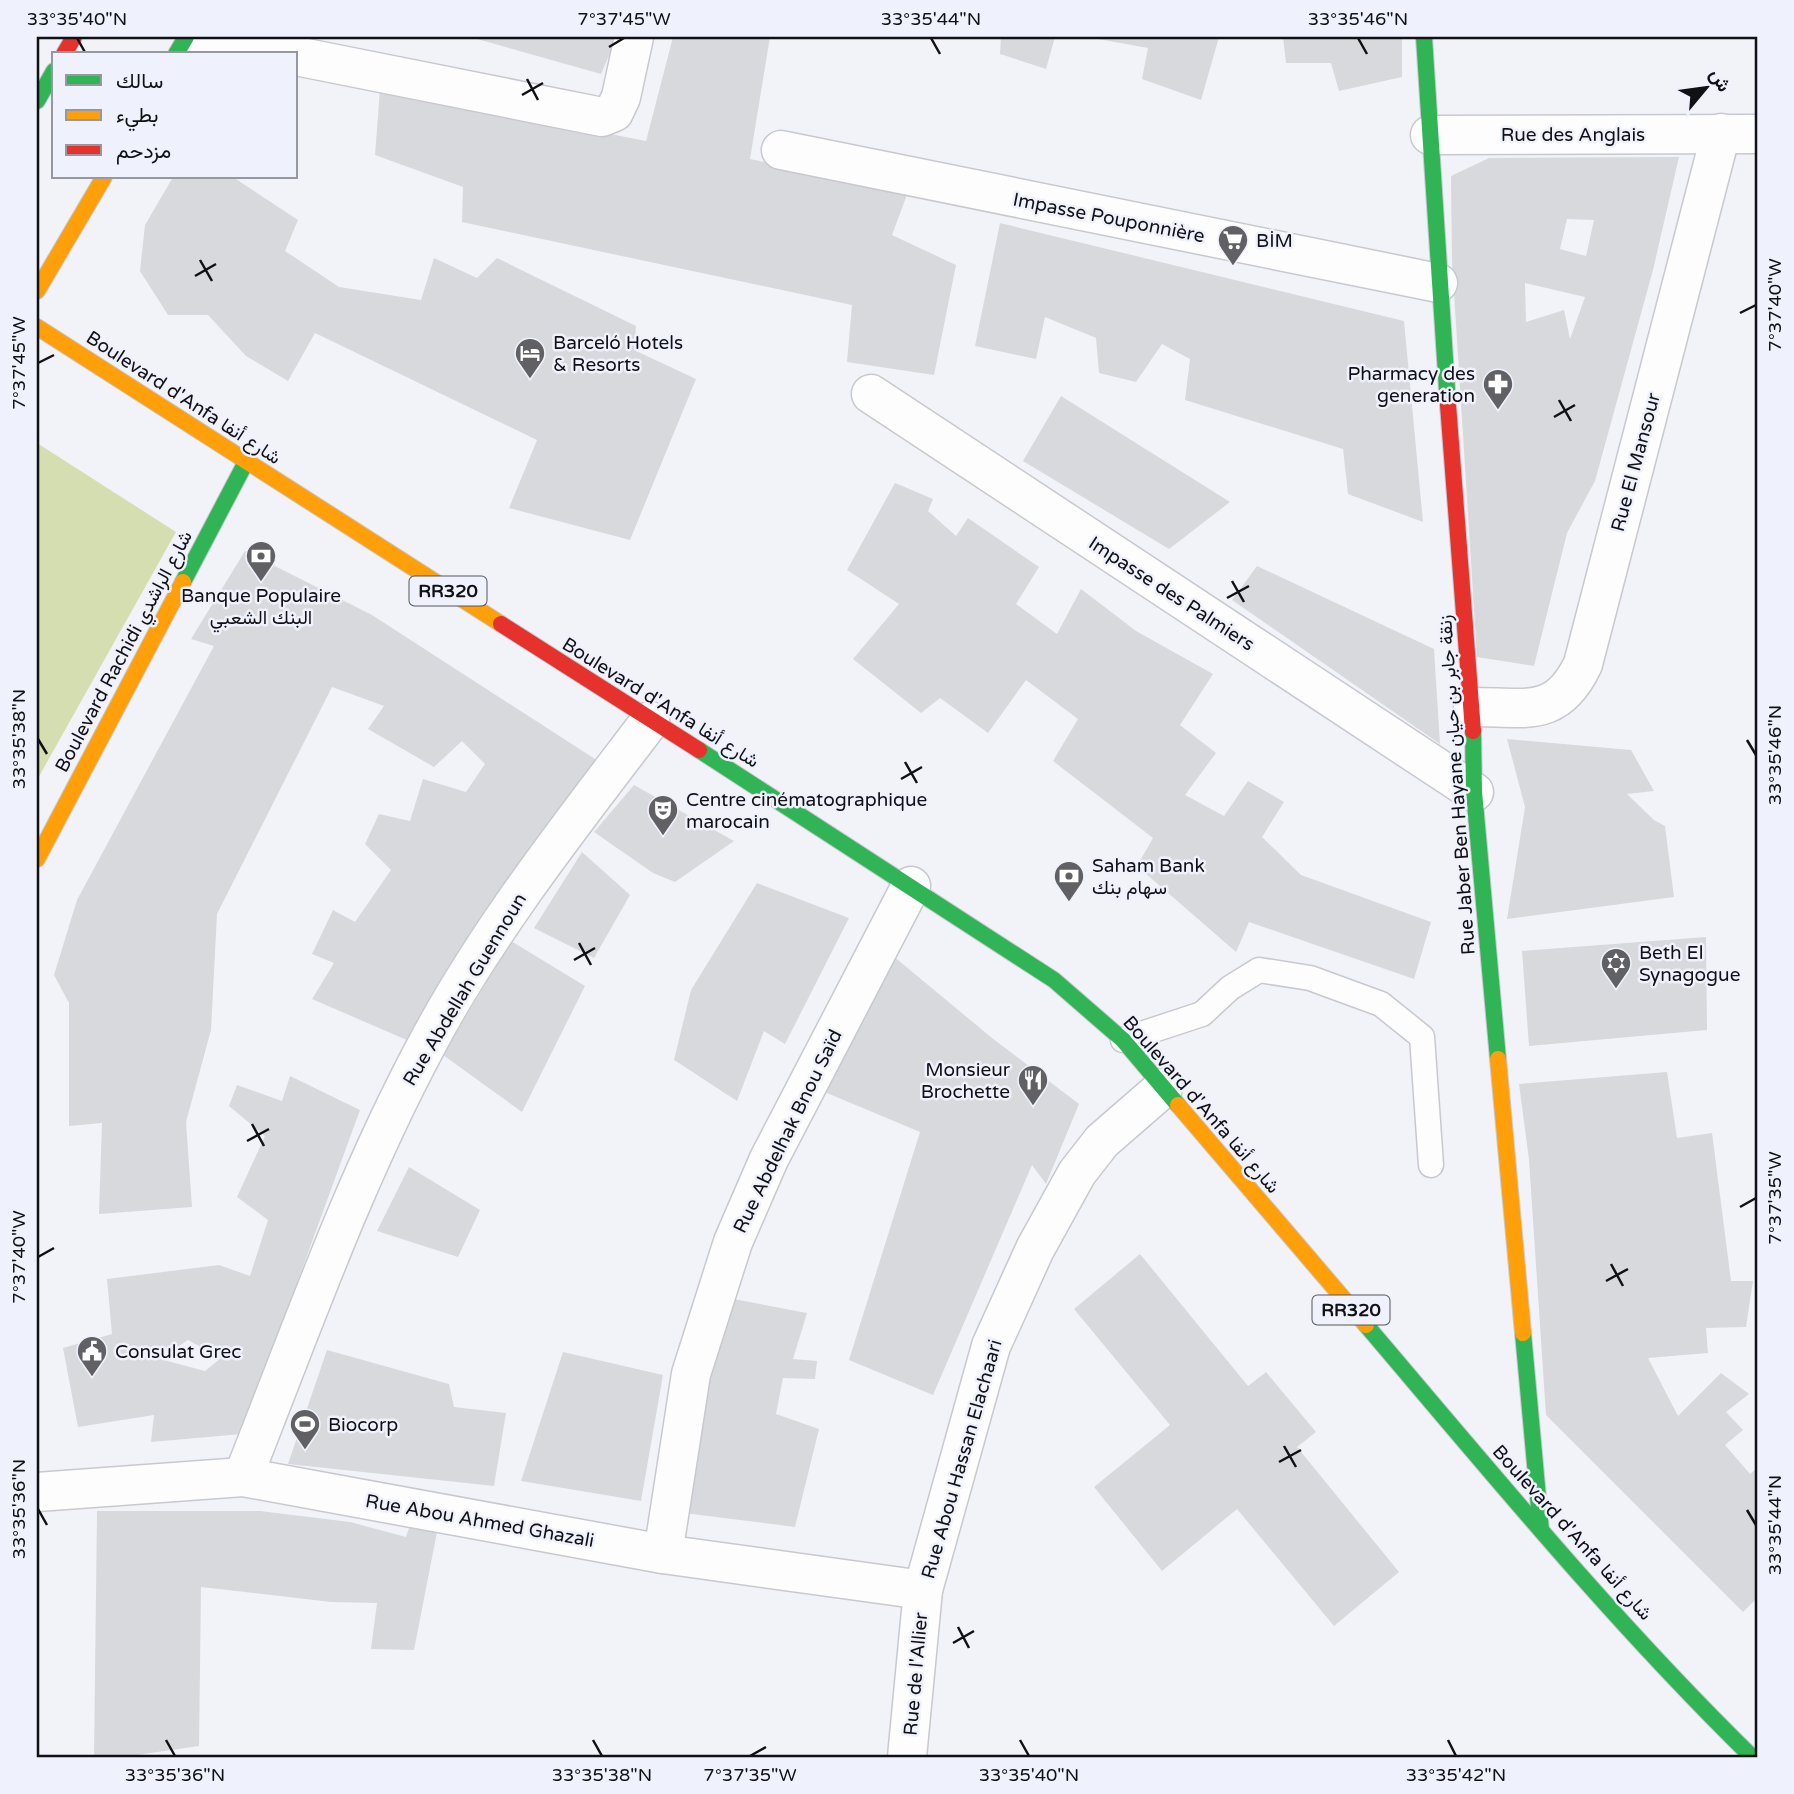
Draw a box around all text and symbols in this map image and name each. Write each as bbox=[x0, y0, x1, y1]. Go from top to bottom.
text: 33°35'40"N bbox=[27, 8, 127, 30]
text: 7°37'45"W bbox=[577, 8, 671, 30]
text: 33°35'44"N bbox=[881, 8, 981, 30]
text: 33°35'46"N bbox=[1308, 8, 1408, 30]
legend bbox=[52, 52, 298, 178]
north arrow bbox=[1672, 52, 1742, 122]
text: ش bbox=[1705, 65, 1735, 96]
text: سالك bbox=[116, 69, 163, 94]
text: بطيء bbox=[116, 103, 159, 132]
street label: Rue des Anglais bbox=[1501, 124, 1645, 146]
text: مزدحم bbox=[116, 139, 171, 165]
street label: Impasse Pouponnière bbox=[1011, 189, 1207, 247]
supermarket icon: BİM bbox=[1216, 223, 1250, 267]
place label: BİM bbox=[1256, 230, 1293, 252]
text: 7°37'40"W bbox=[1764, 258, 1786, 352]
text: 7°37'45"W bbox=[8, 316, 30, 410]
street label: Boulevard d'Anfa شارع أنفا bbox=[81, 327, 285, 470]
place label: Barceló Hotels & Resorts bbox=[553, 332, 683, 376]
hotel icon: Barceló Hotels & Resorts bbox=[513, 336, 547, 380]
place label: Pharmacy des generation bbox=[1348, 363, 1475, 407]
pharmacy icon: Pharmacy des generation bbox=[1481, 367, 1515, 411]
street label: Rue El Mansour bbox=[1607, 390, 1665, 534]
street label: Boulevard Rachidi شارع الراشدي bbox=[51, 527, 201, 778]
street label: Impasse des Palmiers bbox=[1084, 532, 1258, 656]
bank icon: Banque Populaire البنك الشعبي bbox=[244, 539, 278, 583]
road number: RR320 bbox=[410, 576, 486, 606]
place label: Banque Populaire البنك الشعبي bbox=[181, 585, 341, 633]
street label: Rue Jaber Ben Hayane زنقة جابر بن حيان bbox=[1434, 614, 1480, 956]
street label: Boulevard d'Anfa شارع أنفا bbox=[558, 633, 763, 773]
text: 33°35'38"N bbox=[8, 689, 30, 789]
text: 33°35'46"N bbox=[1764, 705, 1786, 805]
place label: Centre cinématographique marocain bbox=[686, 789, 927, 833]
theatre icon: Centre cinématographique marocain bbox=[646, 793, 680, 837]
place label: Saham Bank سهام بنك bbox=[1092, 855, 1205, 900]
bank icon: Saham Bank سهام بنك bbox=[1052, 859, 1086, 903]
street label: Rue Abdellah Guennoun bbox=[399, 889, 531, 1090]
place label: Beth El Synagogue bbox=[1639, 942, 1740, 986]
synagogue icon: Beth El Synagogue bbox=[1599, 946, 1633, 990]
street label: Boulevard d'Anfa شارع أنفا bbox=[1117, 1012, 1284, 1198]
street label: Rue Abdelhak Bnou Saïd bbox=[729, 1026, 847, 1237]
place label: Monsieur Brochette bbox=[921, 1059, 1011, 1103]
restaurant icon: Monsieur Brochette bbox=[1016, 1063, 1050, 1107]
text: 7°37'35"W bbox=[1764, 1151, 1786, 1245]
text: 7°37'40"W bbox=[8, 1210, 30, 1304]
road number: RR320 bbox=[1312, 1296, 1390, 1324]
public building icon: Consulat Grec bbox=[75, 1334, 109, 1378]
street label: Rue Abou Hassan Elachaari bbox=[917, 1337, 1007, 1581]
place label: Consulat Grec bbox=[115, 1341, 241, 1363]
sports icon: Biocorp bbox=[288, 1407, 322, 1451]
place label: Biocorp bbox=[328, 1414, 398, 1436]
street label: Boulevard d'Anfa شارع أنفا bbox=[1487, 1441, 1657, 1625]
text: 33°35'36"N bbox=[8, 1459, 30, 1559]
text: 33°35'44"N bbox=[1764, 1475, 1786, 1575]
street label: Rue Abou Ahmed Ghazali bbox=[364, 1490, 596, 1552]
street label: Rue de l'Allier bbox=[900, 1611, 932, 1737]
text: 33°35'36"N bbox=[125, 1764, 225, 1786]
text: 33°35'38"N bbox=[552, 1764, 652, 1786]
text: 7°37'35"W bbox=[703, 1764, 797, 1786]
text: 33°35'40"N bbox=[979, 1764, 1079, 1786]
text: 33°35'42"N bbox=[1406, 1764, 1506, 1786]

